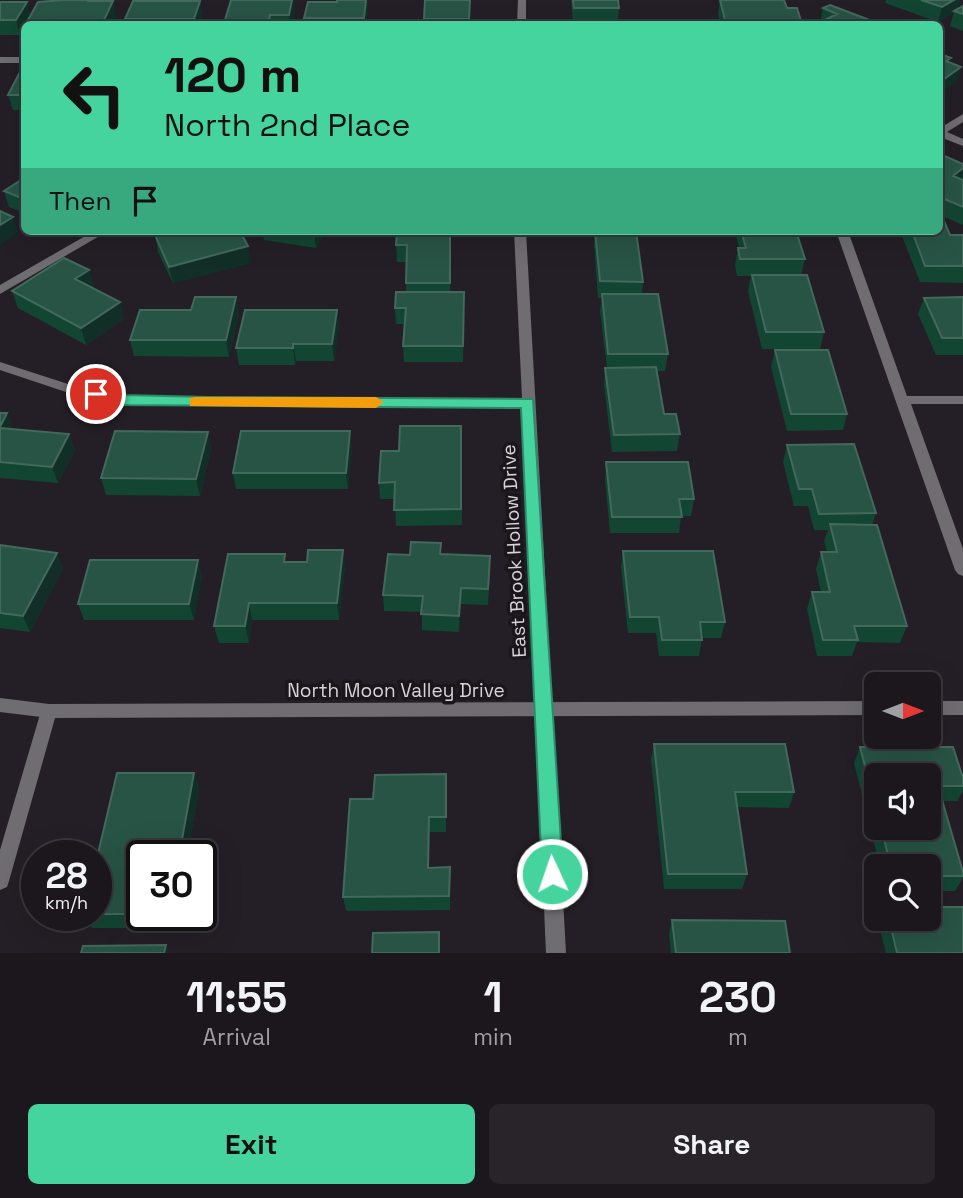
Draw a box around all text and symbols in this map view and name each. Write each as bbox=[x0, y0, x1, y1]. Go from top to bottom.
text: 120 m bbox=[164, 44, 301, 106]
icon: left bbox=[49, 49, 140, 140]
text: North 2nd Place bbox=[164, 105, 411, 145]
icon: arrive bbox=[126, 182, 164, 220]
text: Then bbox=[49, 184, 112, 218]
pin bbox=[66, 364, 126, 424]
icon: arrive bbox=[77, 375, 115, 413]
street label: East Brook Hollow Drive bbox=[496, 444, 532, 658]
north arrow bbox=[864, 672, 942, 749]
map controls bbox=[864, 672, 941, 931]
street label: North Moon Valley Drive bbox=[287, 678, 505, 703]
button: sound bbox=[864, 763, 941, 840]
position arrow bbox=[515, 837, 589, 911]
speed limit sign: 30 bbox=[126, 840, 217, 931]
text: 28 bbox=[46, 854, 87, 898]
button: search bbox=[864, 854, 941, 931]
text: km/h bbox=[45, 891, 88, 914]
text: 11:55 bbox=[186, 971, 287, 1024]
text: 1 bbox=[484, 971, 503, 1024]
text: 230 bbox=[699, 971, 777, 1024]
text: Arrival bbox=[202, 1022, 271, 1052]
text: min bbox=[473, 1022, 513, 1052]
text: m bbox=[728, 1022, 748, 1052]
button: Exit bbox=[28, 1104, 475, 1184]
button: Share bbox=[489, 1104, 935, 1184]

